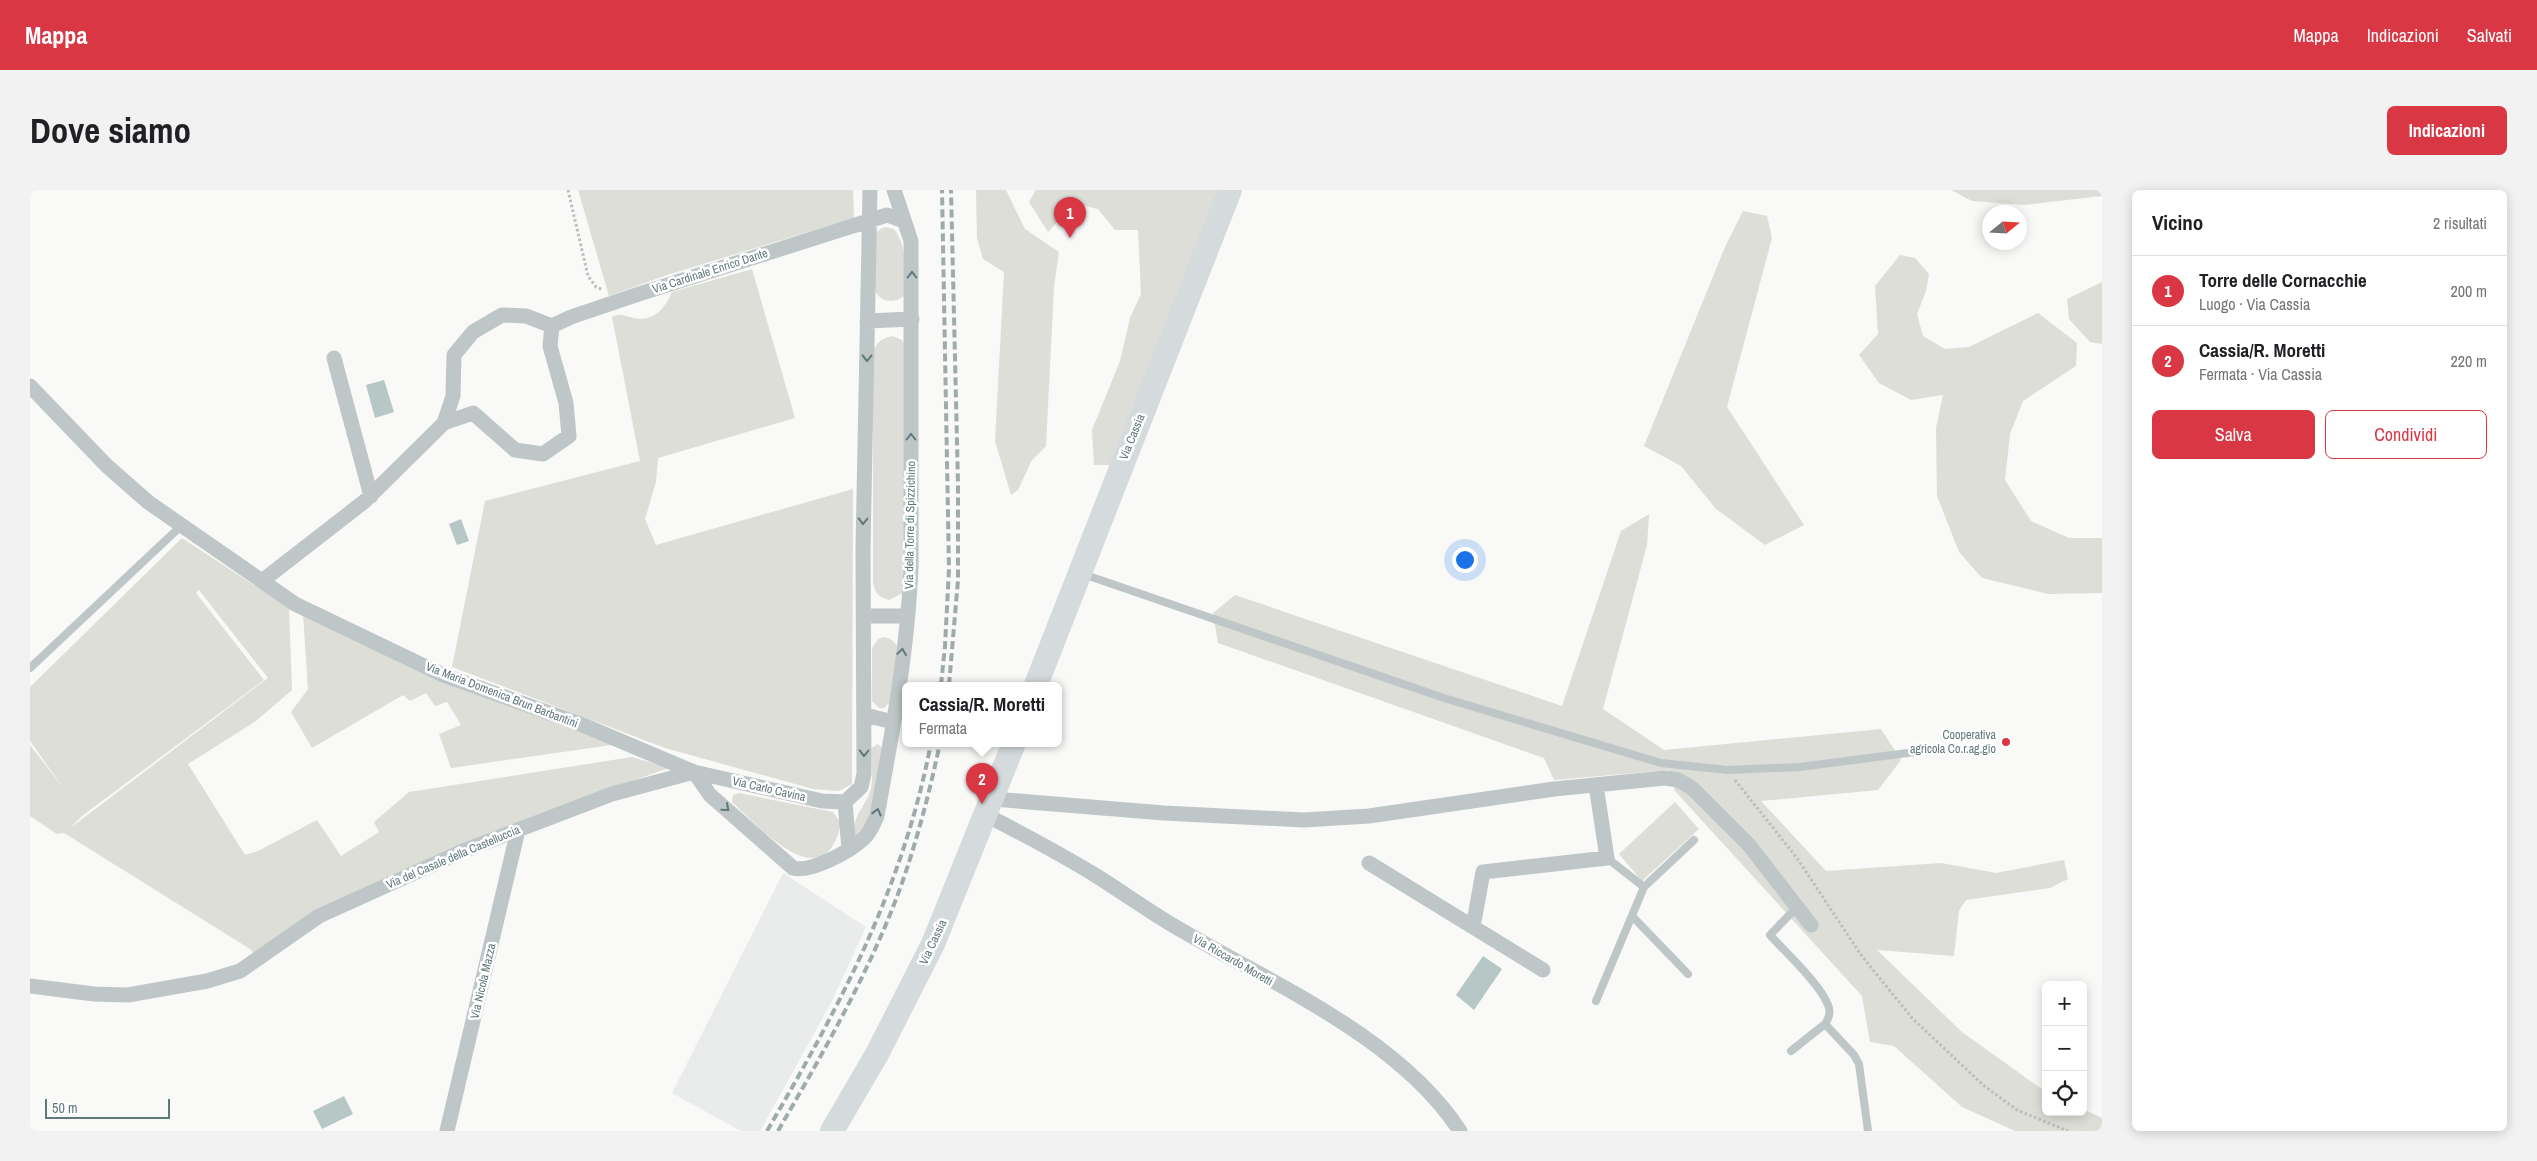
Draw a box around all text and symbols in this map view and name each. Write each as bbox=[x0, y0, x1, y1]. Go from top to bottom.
text: Mappa bbox=[25, 19, 87, 51]
text: Mappa bbox=[2294, 23, 2339, 48]
text: Indicazioni bbox=[2367, 23, 2439, 48]
text: Salvati bbox=[2467, 23, 2512, 48]
button: Indicazioni bbox=[2387, 106, 2507, 155]
text: Dove siamo bbox=[30, 107, 191, 154]
pin: 1 bbox=[1054, 197, 1086, 238]
north arrow bbox=[1982, 205, 2027, 250]
text: Vicino bbox=[2152, 208, 2203, 237]
text: 2 risultati bbox=[2433, 212, 2487, 234]
street label: Via Cardinale Enrico Dante bbox=[650, 245, 770, 297]
text: Torre delle Cornacchie bbox=[2199, 267, 2367, 293]
one-way arrow bbox=[907, 270, 917, 278]
text: 1 bbox=[2164, 280, 2172, 302]
text: 200 m bbox=[2451, 280, 2487, 302]
text: Luogo · Via Cassia bbox=[2199, 293, 2310, 315]
text: Cassia/R. Moretti bbox=[2199, 337, 2325, 363]
text: 2 bbox=[2164, 350, 2172, 372]
text: 220 m bbox=[2451, 350, 2487, 372]
one-way arrow bbox=[861, 354, 872, 362]
text: Fermata · Via Cassia bbox=[2199, 363, 2322, 385]
button: Salva bbox=[2152, 410, 2315, 459]
button: Condividi bbox=[2325, 410, 2487, 459]
street label: Via Cassia bbox=[1116, 411, 1149, 462]
one-way arrow bbox=[906, 433, 916, 440]
street label: Via della Torre di Spizzichino bbox=[901, 461, 919, 589]
one-way arrow bbox=[858, 517, 869, 525]
your location bbox=[1452, 547, 1478, 573]
one-way arrow bbox=[897, 647, 907, 656]
street label: Via Maria Domenica Brun Barbantini bbox=[424, 659, 580, 731]
popup bbox=[902, 682, 1062, 747]
text: Cassia/R. Moretti bbox=[919, 691, 1045, 717]
text: Fermata bbox=[919, 717, 967, 739]
place label: Cooperativa agricola Co.r.ag.gio bbox=[1910, 727, 1997, 757]
marker: Cooperativa agricola Co.r.ag.gio bbox=[2000, 736, 2012, 748]
one-way arrow bbox=[859, 750, 869, 757]
pin: 2 bbox=[966, 763, 998, 804]
street label: Via Carlo Cavina bbox=[731, 773, 808, 805]
one-way arrow bbox=[720, 802, 729, 811]
one-way arrow bbox=[871, 808, 882, 816]
street label: Via del Casale della Castelluccia bbox=[384, 821, 523, 892]
street label: Via Cassia bbox=[916, 916, 951, 967]
street label: Via Riccardo Moretti bbox=[1190, 931, 1276, 989]
street label: Via Nicola Mazza bbox=[467, 941, 500, 1020]
map controls bbox=[2042, 981, 2087, 1116]
button: + bbox=[2042, 981, 2087, 1026]
button: − bbox=[2042, 1026, 2087, 1071]
button: locate bbox=[2042, 1071, 2087, 1116]
scale bar bbox=[45, 1096, 170, 1119]
text: 50 m bbox=[52, 1099, 78, 1117]

